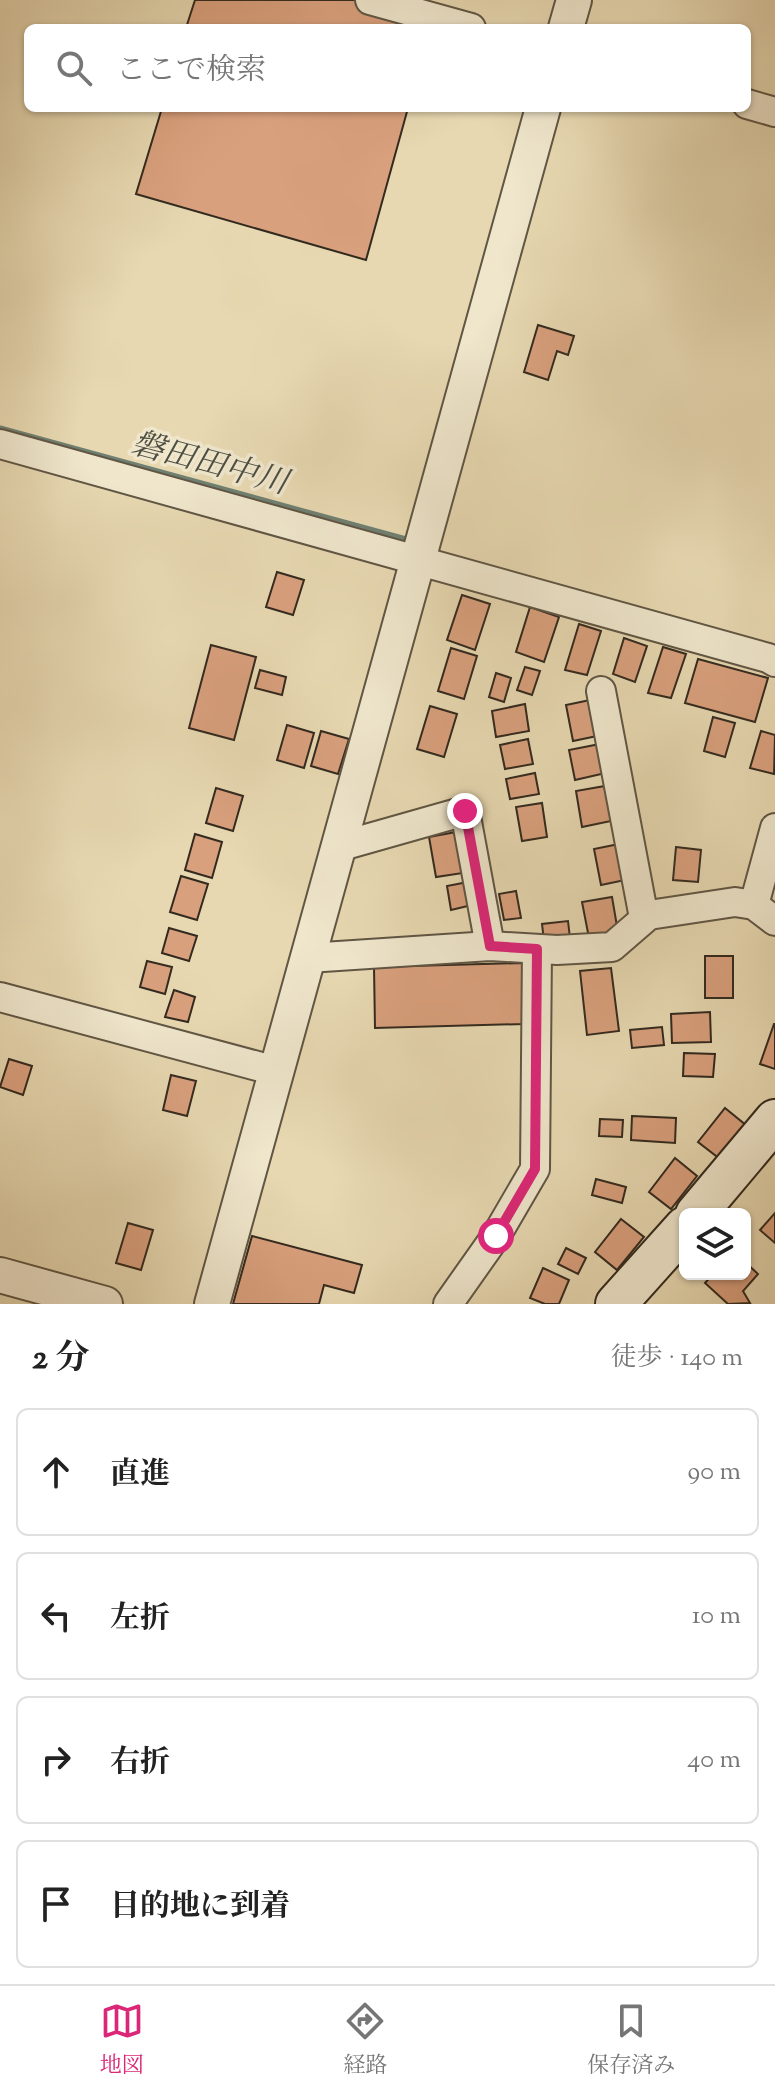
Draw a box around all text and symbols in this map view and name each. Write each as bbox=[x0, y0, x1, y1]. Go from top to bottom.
search box bbox=[24, 24, 751, 112]
icon: search bbox=[52, 46, 96, 90]
text: ここで検索 bbox=[116, 50, 266, 93]
water label: 磐田田中川 bbox=[126, 422, 295, 509]
route end bbox=[447, 793, 483, 829]
map controls bbox=[679, 1208, 751, 1280]
button: layers bbox=[679, 1208, 751, 1280]
route start bbox=[478, 1218, 514, 1254]
text: 2 分 bbox=[32, 1335, 89, 1384]
text: 徒歩 · 140 m bbox=[611, 1340, 743, 1377]
icon: ahead bbox=[34, 1450, 78, 1494]
text: 直進 bbox=[110, 1454, 170, 1497]
text: 90 m bbox=[688, 1454, 741, 1491]
icon: left bbox=[34, 1594, 78, 1638]
text: 左折 bbox=[110, 1598, 170, 1641]
text: 10 m bbox=[692, 1598, 741, 1635]
icon: right bbox=[34, 1738, 78, 1782]
text: 右折 bbox=[110, 1742, 170, 1785]
text: 40 m bbox=[687, 1742, 741, 1779]
icon: arrive bbox=[34, 1882, 78, 1926]
text: 目的地に到着 bbox=[110, 1886, 290, 1929]
tab: 地図 bbox=[100, 1999, 144, 2083]
tab: 経路 bbox=[343, 1999, 387, 2083]
tab: 保存済み bbox=[587, 1999, 675, 2083]

